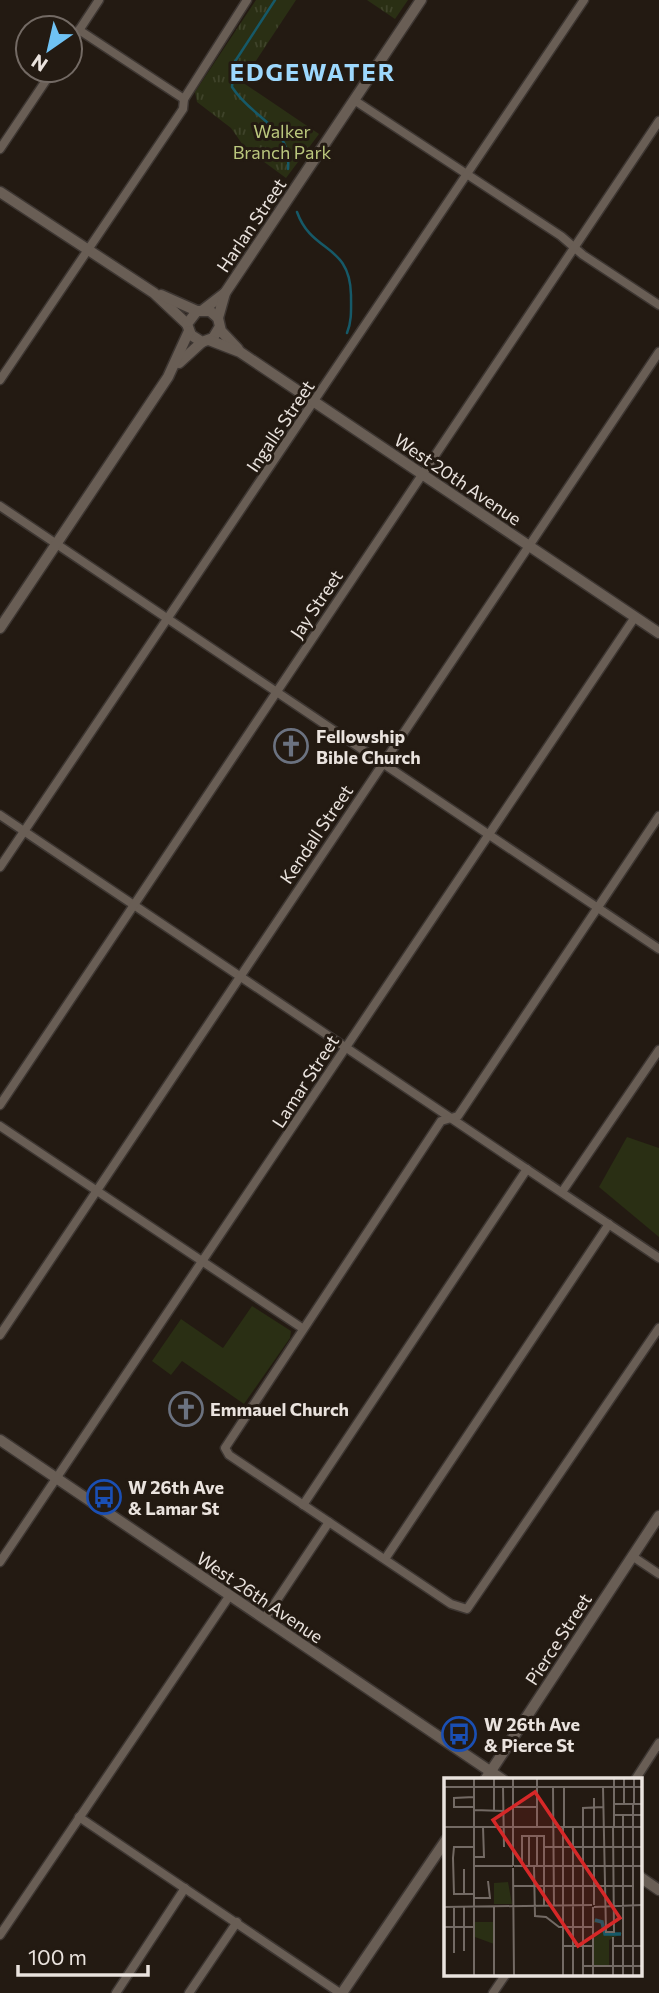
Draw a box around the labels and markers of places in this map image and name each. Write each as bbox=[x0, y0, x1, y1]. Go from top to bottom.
place label: Fellowship Bible Church bbox=[316, 725, 421, 768]
church icon: Fellowship Bible Church bbox=[272, 727, 310, 765]
church icon: Emmauel Church bbox=[167, 1390, 205, 1428]
place label: Emmauel Church bbox=[210, 1398, 349, 1420]
place label: W 26th Ave & Lamar St bbox=[128, 1476, 224, 1519]
bus stop icon: W 26th Ave & Lamar St bbox=[85, 1478, 123, 1516]
place label: W 26th Ave & Pierce St bbox=[484, 1713, 580, 1756]
bus stop icon: W 26th Ave & Pierce St bbox=[440, 1715, 478, 1753]

